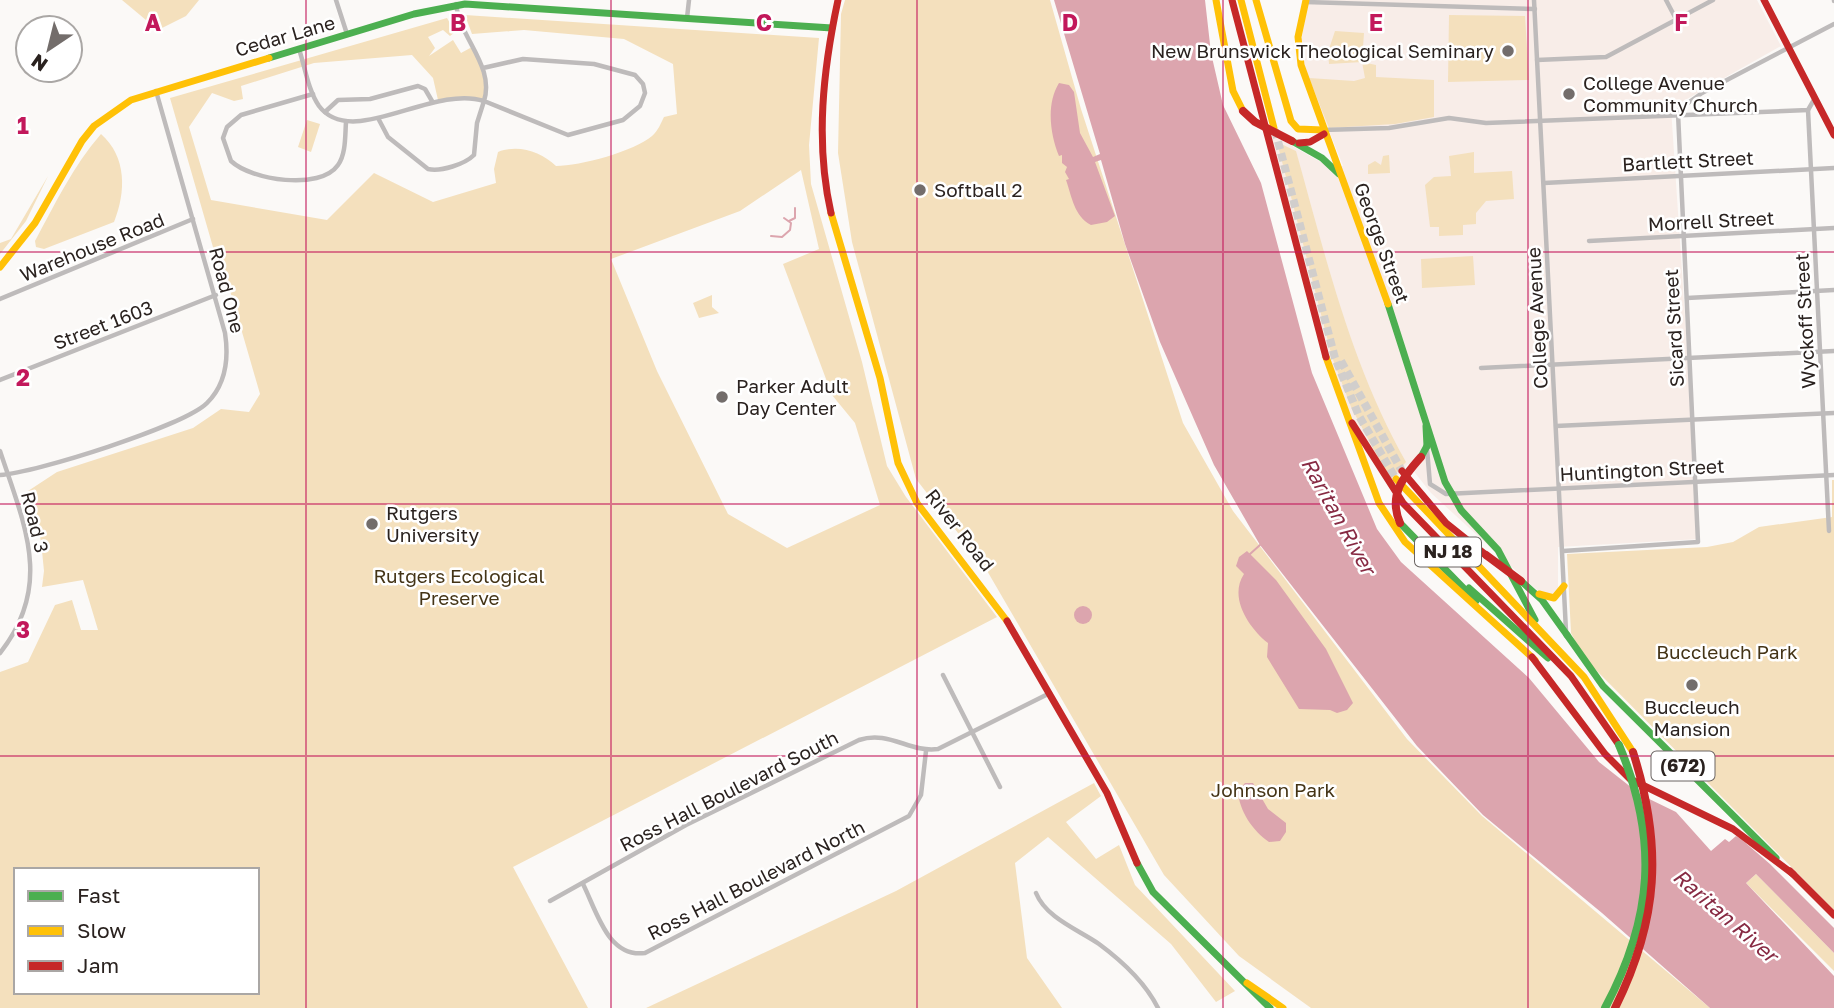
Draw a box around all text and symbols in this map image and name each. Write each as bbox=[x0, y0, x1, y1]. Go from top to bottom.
text: A bbox=[145, 8, 162, 36]
text: B bbox=[450, 8, 466, 36]
text: C bbox=[756, 8, 772, 36]
text: D bbox=[1062, 8, 1078, 36]
text: E bbox=[1369, 8, 1383, 36]
text: F bbox=[1674, 8, 1688, 36]
street label: Cedar Lane bbox=[232, 10, 338, 61]
north arrow bbox=[14, 14, 84, 84]
place label: New Brunswick Theological Seminary bbox=[1151, 39, 1494, 62]
marker: New Brunswick Theological Seminary bbox=[1500, 43, 1516, 59]
text: N bbox=[26, 50, 51, 77]
place label: College Avenue Community Church bbox=[1583, 71, 1758, 116]
marker: College Avenue Community Church bbox=[1561, 86, 1577, 102]
text: 1 bbox=[17, 111, 29, 139]
street label: Bartlett Street bbox=[1622, 146, 1754, 175]
place label: Softball 2 bbox=[934, 178, 1022, 201]
street label: George Street bbox=[1350, 179, 1415, 306]
marker: Softball 2 bbox=[912, 182, 928, 198]
street label: Morrell Street bbox=[1647, 206, 1775, 235]
street label: Warehouse Road bbox=[16, 207, 167, 286]
street label: Road One bbox=[205, 244, 250, 335]
street label: College Avenue bbox=[1521, 247, 1552, 389]
street label: Wyckoff Street bbox=[1789, 253, 1820, 389]
street label: Sicard Street bbox=[1659, 268, 1688, 388]
street label: Street 1603 bbox=[50, 295, 156, 354]
text: 2 bbox=[16, 363, 30, 391]
place label: Parker Adult Day Center bbox=[736, 374, 849, 419]
marker: Parker Adult Day Center bbox=[714, 389, 730, 405]
water label: Raritan River bbox=[1296, 452, 1383, 581]
street label: Huntington Street bbox=[1559, 454, 1725, 485]
street label: River Road bbox=[921, 484, 1000, 575]
street label: Road 3 bbox=[17, 489, 54, 555]
place label: Rutgers University bbox=[386, 501, 479, 546]
marker: Rutgers University bbox=[364, 516, 380, 532]
road number: NJ 18 bbox=[1415, 538, 1481, 566]
park label: Rutgers Ecological Preserve bbox=[374, 564, 544, 609]
text: 3 bbox=[16, 615, 30, 643]
park label: Buccleuch Park bbox=[1656, 640, 1798, 663]
marker: Buccleuch Mansion bbox=[1684, 677, 1700, 693]
place label: Buccleuch Mansion bbox=[1644, 695, 1740, 740]
street label: Ross Hall Boulevard South bbox=[616, 725, 842, 856]
road number: (672) bbox=[1652, 752, 1714, 780]
park label: Johnson Park bbox=[1211, 778, 1335, 801]
street label: Ross Hall Boulevard North bbox=[643, 815, 868, 944]
water label: Raritan River bbox=[1668, 863, 1785, 969]
legend bbox=[14, 868, 259, 994]
text: Fast bbox=[77, 882, 120, 908]
text: Slow bbox=[77, 917, 126, 943]
text: Jam bbox=[77, 952, 119, 978]

